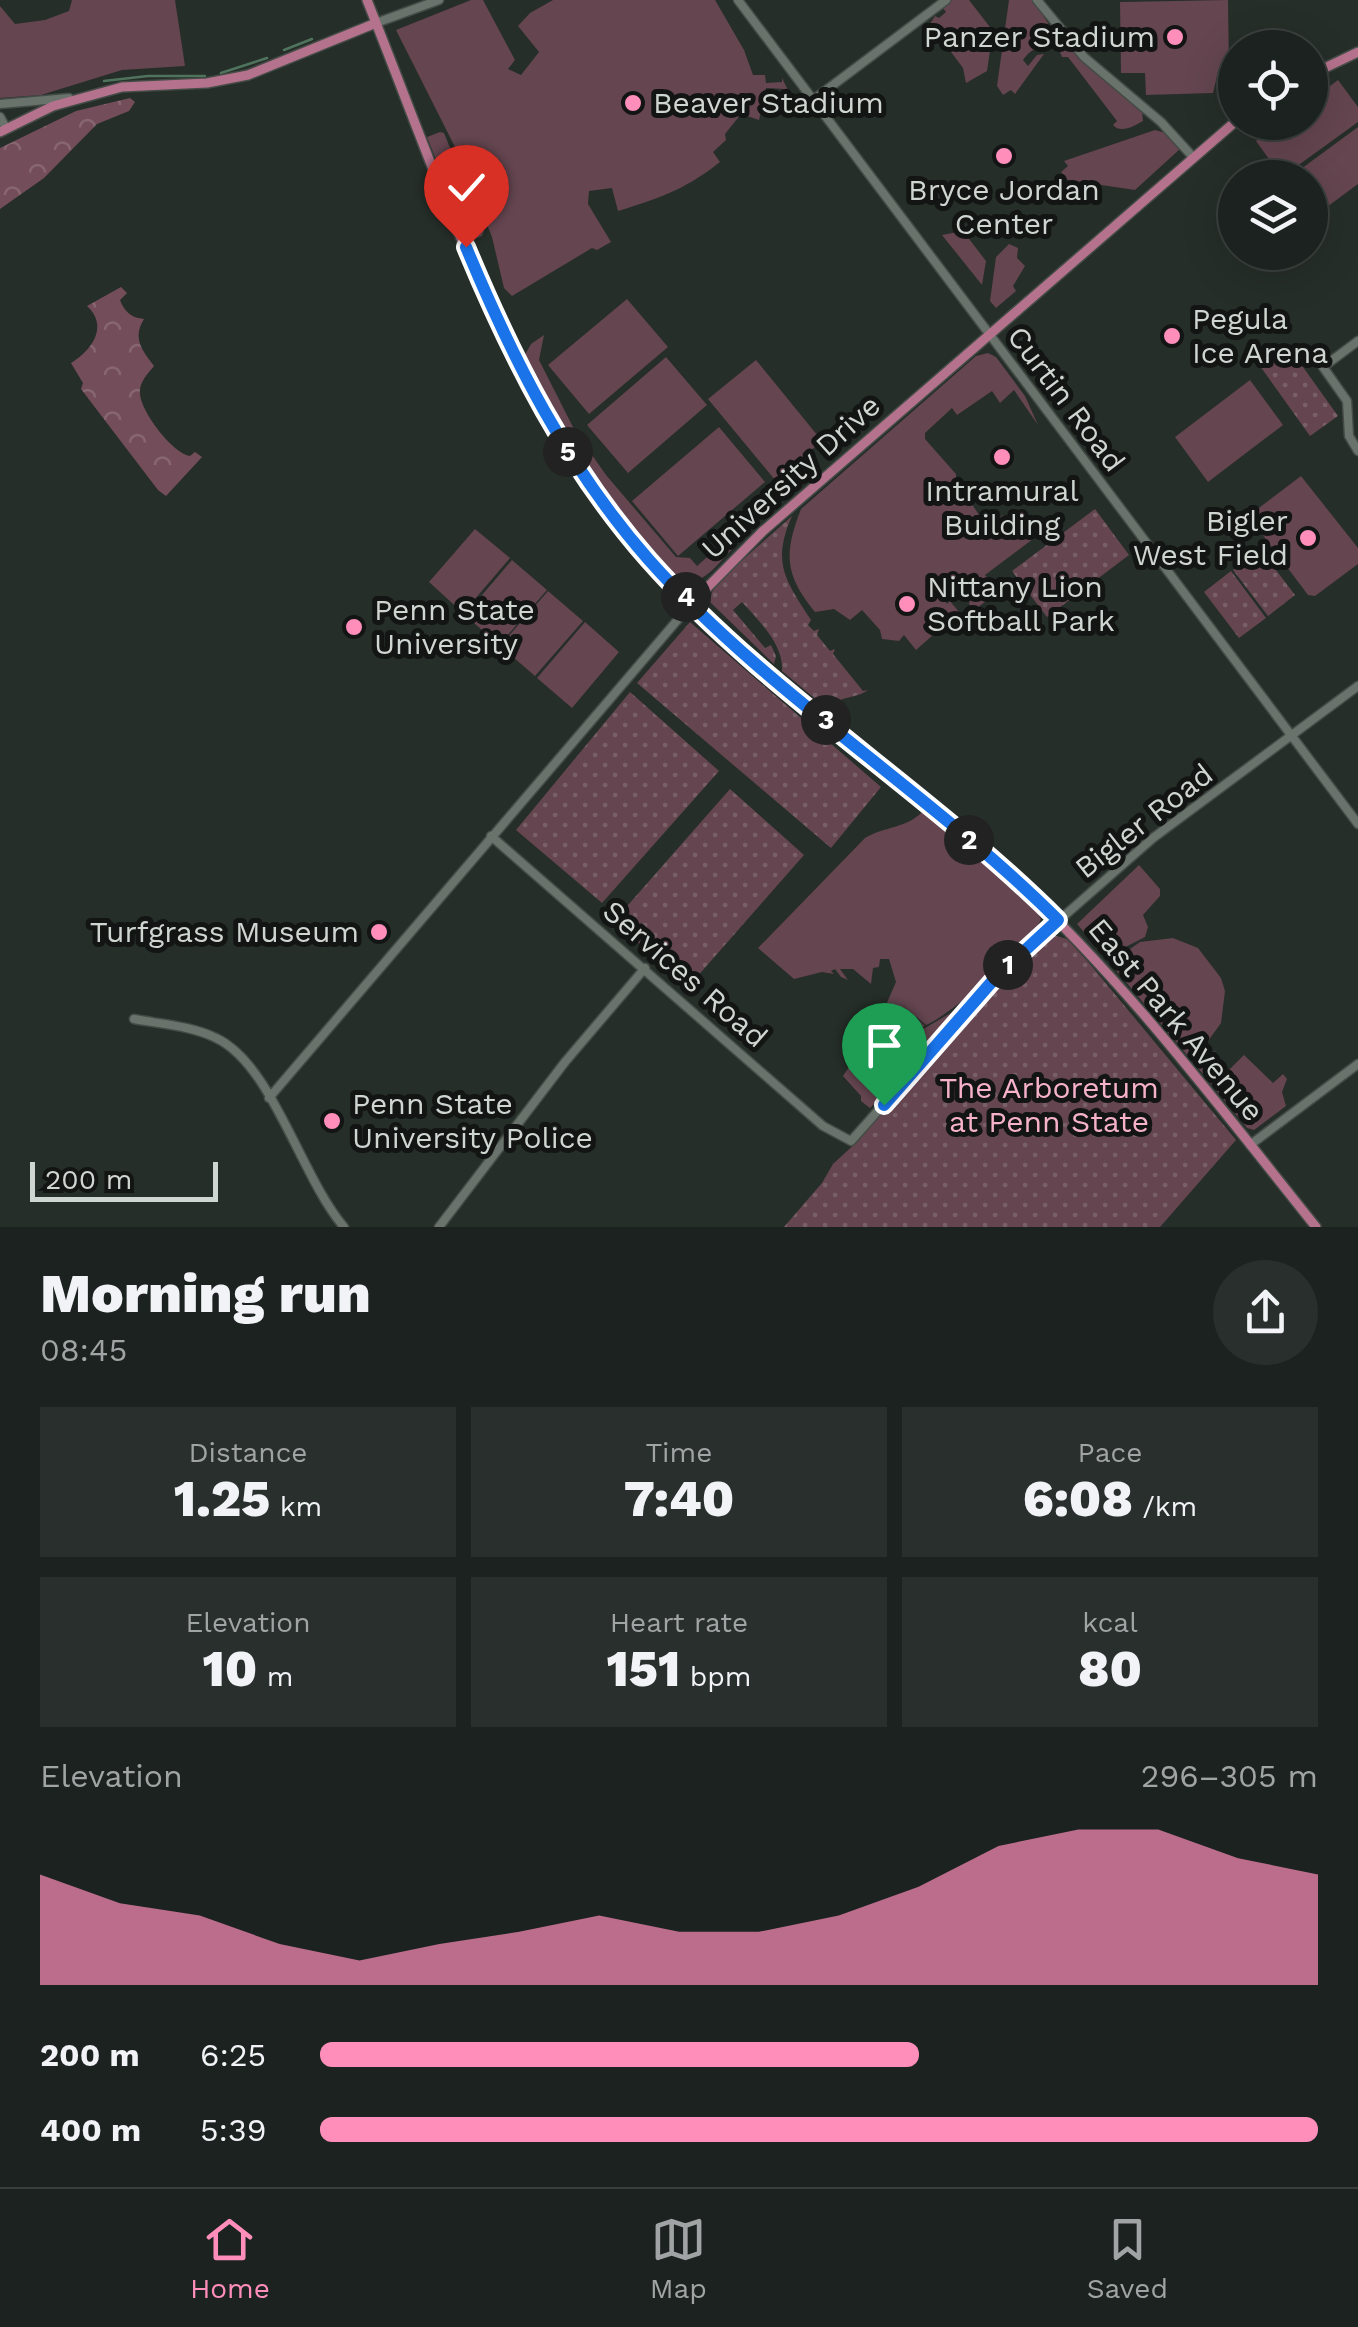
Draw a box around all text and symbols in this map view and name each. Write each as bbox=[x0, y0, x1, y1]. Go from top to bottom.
place label: Panzer Stadium bbox=[924, 19, 1155, 54]
marker: Panzer Stadium bbox=[1164, 26, 1186, 48]
map controls bbox=[1218, 30, 1328, 270]
button: locate bbox=[1218, 30, 1328, 140]
place label: Beaver Stadium bbox=[653, 85, 884, 120]
marker: Beaver Stadium bbox=[622, 92, 644, 114]
pin bbox=[424, 145, 509, 248]
marker: Bryce Jordan Center bbox=[993, 145, 1015, 167]
icon: check bbox=[439, 160, 494, 215]
button: layers bbox=[1218, 160, 1328, 270]
place label: Bryce Jordan Center bbox=[908, 172, 1100, 241]
place label: Pegula Ice Arena bbox=[1192, 301, 1328, 370]
street label: Curtin Road bbox=[1000, 319, 1132, 478]
marker: Pegula Ice Arena bbox=[1161, 325, 1183, 347]
street label: University Drive bbox=[694, 387, 887, 566]
pin: 5 bbox=[543, 427, 593, 477]
text: 5 bbox=[560, 435, 576, 468]
marker: Intramural Building bbox=[991, 446, 1013, 468]
place label: Intramural Building bbox=[925, 473, 1079, 542]
place label: Bigler West Field bbox=[1133, 503, 1288, 572]
marker: Bigler West Field bbox=[1297, 527, 1319, 549]
place label: Nittany Lion Softball Park bbox=[927, 569, 1115, 638]
pin: 4 bbox=[661, 572, 711, 622]
text: 4 bbox=[677, 580, 695, 613]
place label: Penn State University bbox=[374, 592, 535, 661]
marker: Nittany Lion Softball Park bbox=[896, 593, 918, 615]
marker: Penn State University bbox=[343, 616, 365, 638]
pin: 3 bbox=[801, 695, 851, 745]
text: 3 bbox=[818, 703, 834, 736]
street label: Bigler Road bbox=[1068, 756, 1219, 885]
pin: 2 bbox=[944, 815, 994, 865]
text: 2 bbox=[961, 823, 977, 856]
street label: Services Road bbox=[596, 893, 774, 1054]
street label: East Park Avenue bbox=[1081, 911, 1271, 1128]
place label: Turfgrass Museum bbox=[90, 914, 359, 949]
marker: Turfgrass Museum bbox=[368, 921, 390, 943]
pin: 1 bbox=[983, 940, 1033, 990]
text: 1 bbox=[1002, 948, 1014, 981]
pin bbox=[842, 1003, 927, 1106]
icon: arrive bbox=[857, 1018, 912, 1073]
park label: The Arboretum at Penn State bbox=[939, 1070, 1159, 1139]
place label: Penn State University Police bbox=[352, 1086, 593, 1155]
marker: Penn State University Police bbox=[321, 1110, 343, 1132]
scale bar bbox=[30, 1157, 218, 1202]
text: 200 m bbox=[45, 1163, 132, 1196]
button: share bbox=[1213, 1260, 1318, 1365]
text: Morning run bbox=[40, 1261, 371, 1325]
text: 08:45 bbox=[40, 1331, 127, 1369]
text: Distance bbox=[188, 1436, 308, 1469]
text: Time bbox=[646, 1436, 712, 1469]
text: Pace bbox=[1078, 1436, 1142, 1469]
text: 1.25 bbox=[174, 1469, 270, 1528]
text: 7:40 bbox=[624, 1469, 734, 1528]
text: 6:08 bbox=[1023, 1469, 1133, 1528]
text: km bbox=[270, 1490, 322, 1523]
text: /km bbox=[1133, 1490, 1197, 1523]
text: Elevation bbox=[186, 1606, 311, 1639]
text: Heart rate bbox=[610, 1606, 748, 1639]
text: kcal bbox=[1082, 1606, 1138, 1639]
text: 10 bbox=[202, 1639, 257, 1698]
text: 151 bbox=[606, 1639, 680, 1698]
text: 80 bbox=[1078, 1639, 1142, 1698]
text: m bbox=[257, 1660, 294, 1693]
text: bpm bbox=[680, 1660, 752, 1693]
text: Elevation bbox=[40, 1757, 183, 1795]
text: 296–305 m bbox=[1141, 1757, 1318, 1795]
text: 200 m bbox=[40, 2036, 140, 2074]
text: 6:25 bbox=[200, 2036, 266, 2074]
text: 400 m bbox=[40, 2111, 141, 2149]
text: 5:39 bbox=[200, 2111, 267, 2149]
tab: Home bbox=[190, 2212, 270, 2305]
tab: Map bbox=[650, 2212, 707, 2305]
tab: Saved bbox=[1087, 2212, 1168, 2305]

